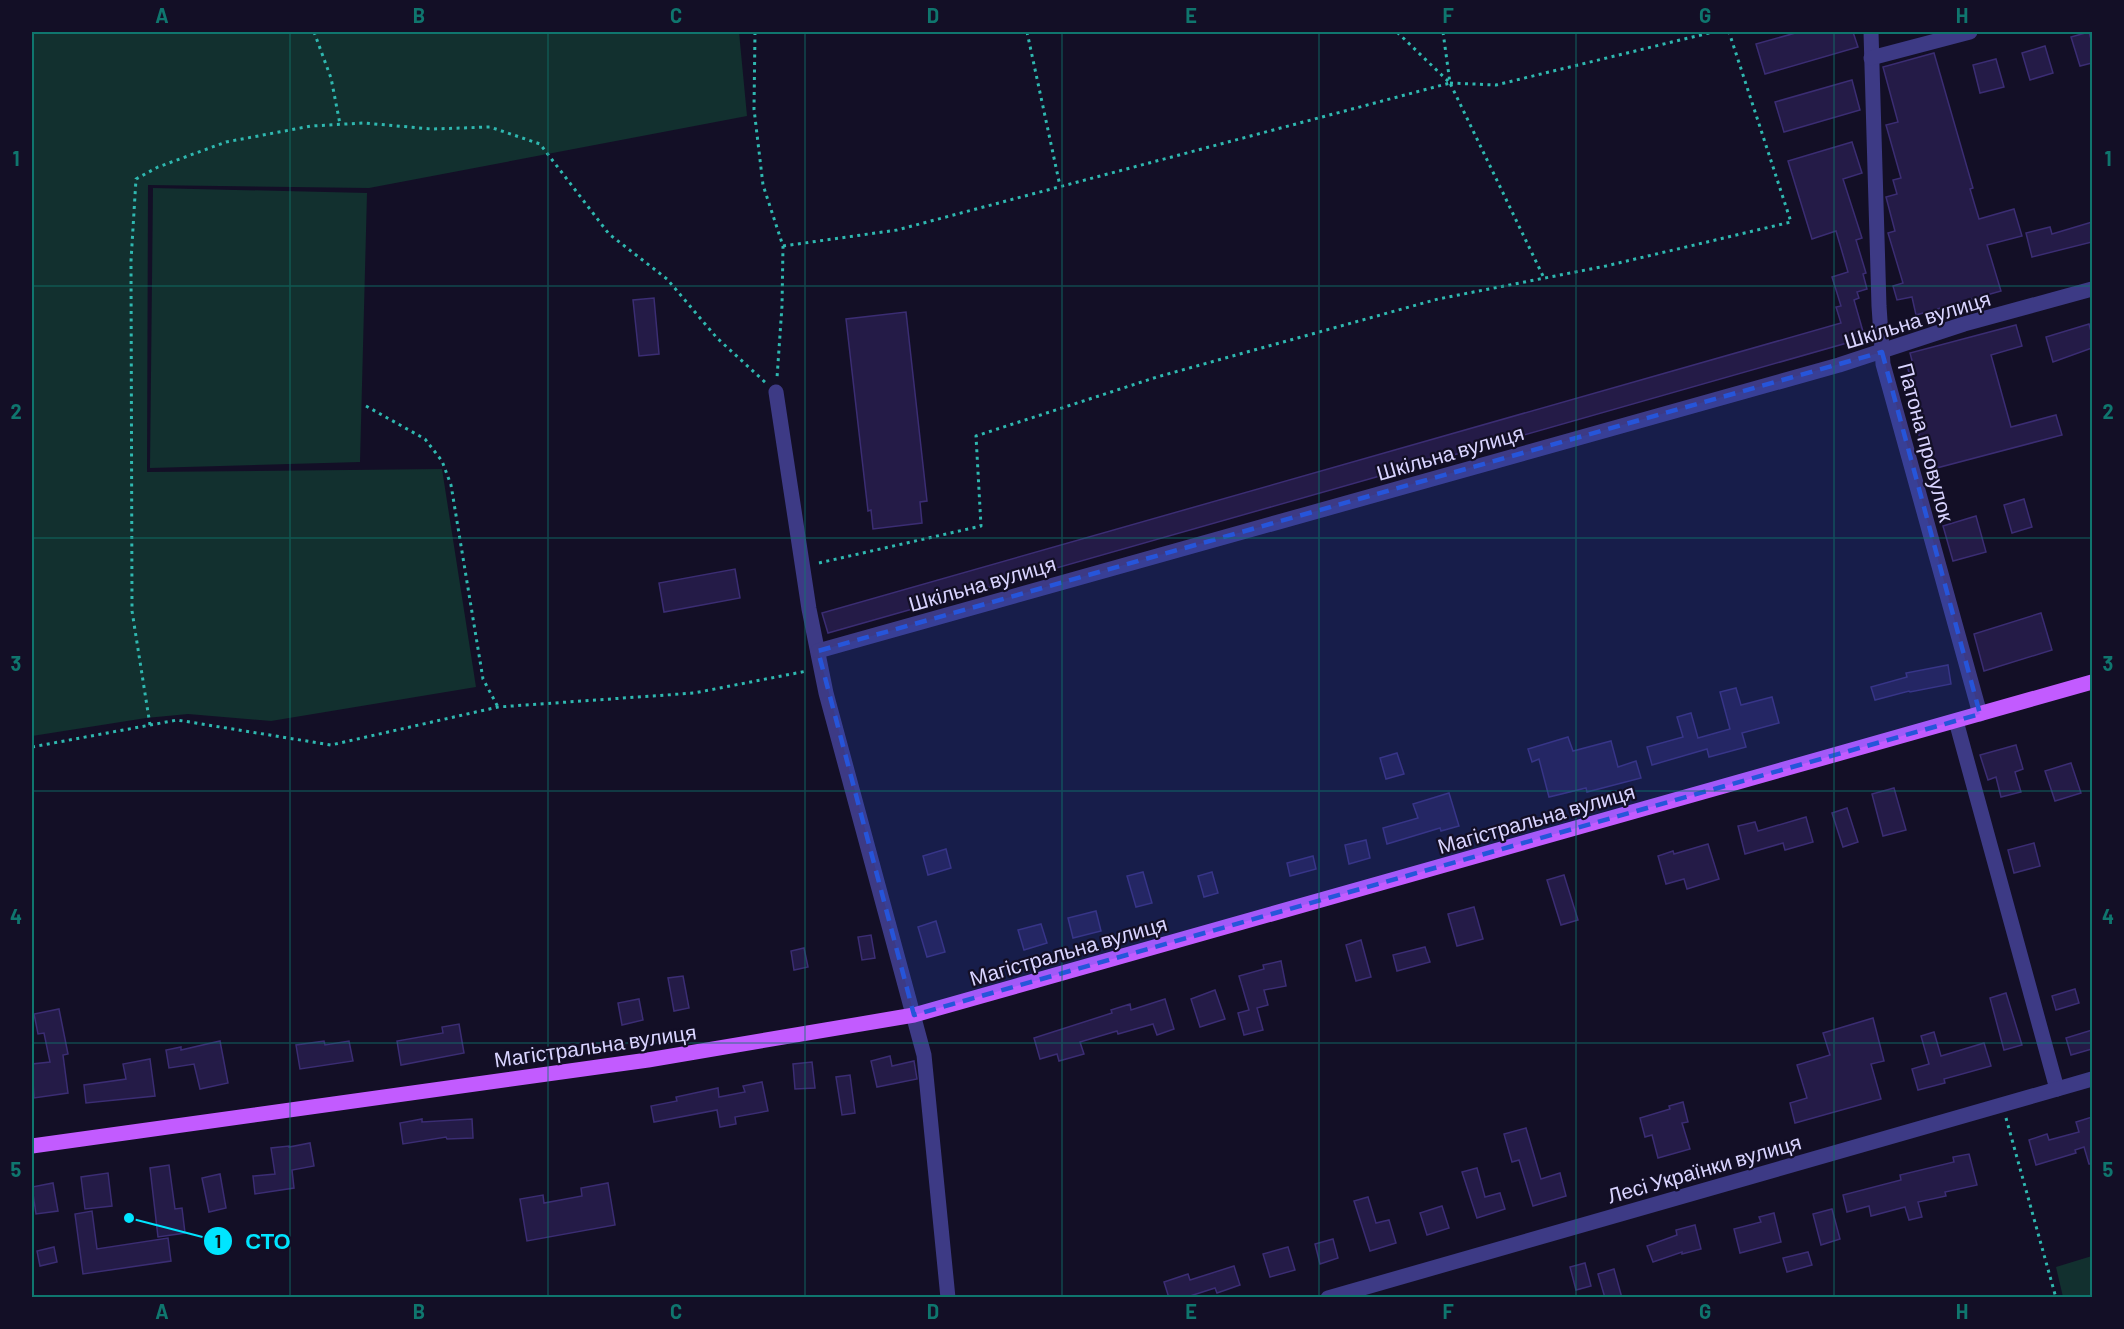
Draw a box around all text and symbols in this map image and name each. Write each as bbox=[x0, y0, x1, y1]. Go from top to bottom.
text: A bbox=[155, 3, 169, 27]
text: B bbox=[413, 3, 425, 27]
text: C bbox=[670, 3, 682, 27]
text: D bbox=[927, 3, 939, 27]
text: E bbox=[1185, 3, 1197, 27]
text: F bbox=[1442, 3, 1454, 27]
text: G bbox=[1699, 3, 1711, 27]
text: H bbox=[1956, 3, 1968, 27]
text: 1 bbox=[12, 146, 20, 170]
text: 1 bbox=[2104, 146, 2112, 170]
street label: Шкільна вулиця bbox=[1841, 285, 1993, 353]
street label: Патона провулок bbox=[1894, 360, 1960, 525]
text: 2 bbox=[10, 399, 22, 423]
text: 2 bbox=[2102, 399, 2114, 423]
street label: Шкільна вулиця bbox=[1374, 419, 1526, 485]
street label: Шкільна вулиця bbox=[906, 550, 1058, 616]
text: 3 bbox=[11, 651, 21, 675]
text: 3 bbox=[2103, 651, 2113, 675]
street label: Магістральна вулиця bbox=[1435, 778, 1637, 858]
text: 4 bbox=[10, 904, 22, 928]
text: 4 bbox=[2102, 904, 2114, 928]
street label: Магістральна вулиця bbox=[967, 910, 1169, 990]
street label: Магістральна вулиця bbox=[492, 1018, 698, 1072]
street label: Лесі Українки вулиця bbox=[1604, 1128, 1804, 1208]
text: 5 bbox=[11, 1157, 22, 1181]
text: 5 bbox=[2103, 1157, 2114, 1181]
callout: СТО bbox=[203, 1221, 303, 1261]
text: СТО bbox=[245, 1227, 291, 1253]
text: 1 bbox=[215, 1230, 221, 1252]
text: A bbox=[155, 1299, 169, 1323]
text: B bbox=[413, 1299, 425, 1323]
text: C bbox=[670, 1299, 682, 1323]
text: D bbox=[927, 1299, 939, 1323]
text: E bbox=[1185, 1299, 1197, 1323]
text: F bbox=[1442, 1299, 1454, 1323]
text: G bbox=[1699, 1299, 1711, 1323]
text: H bbox=[1956, 1299, 1968, 1323]

